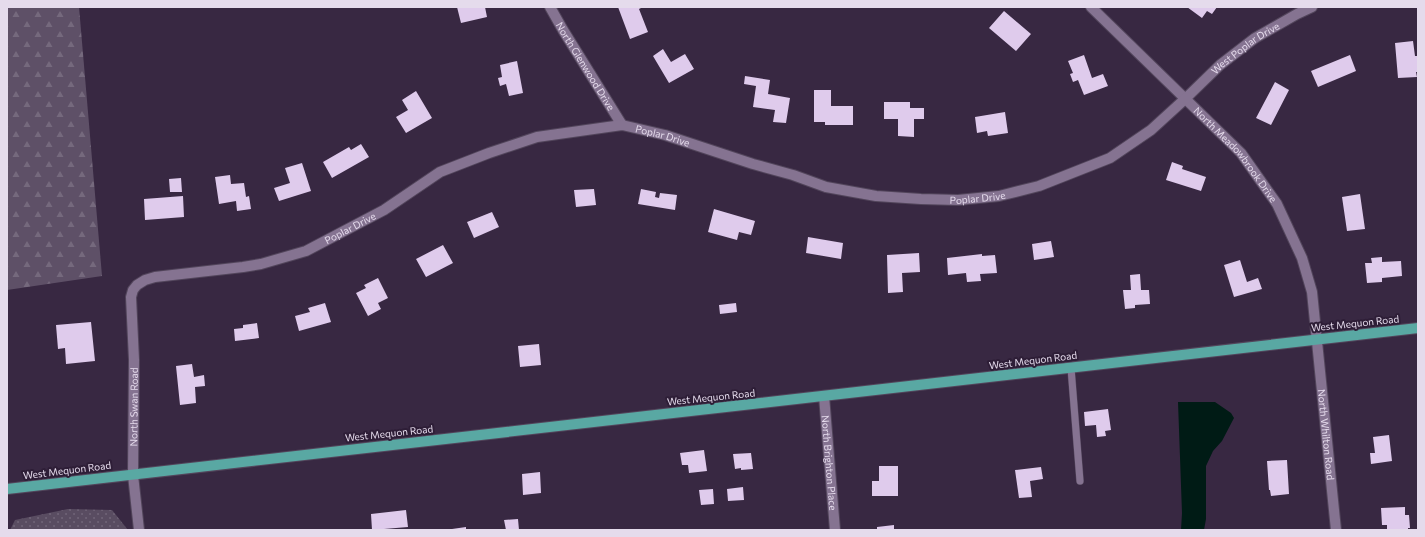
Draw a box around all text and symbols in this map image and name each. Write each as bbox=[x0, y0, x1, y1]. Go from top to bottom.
street label: West Poplar Drive bbox=[1208, 19, 1281, 76]
street label: North Glenwood Drive bbox=[554, 20, 617, 113]
street label: North Meadowbrook Drive bbox=[1191, 104, 1280, 204]
street label: Poplar Drive bbox=[634, 122, 691, 149]
street label: Poplar Drive bbox=[949, 189, 1007, 206]
street label: Poplar Drive bbox=[322, 210, 378, 246]
street label: West Mequon Road bbox=[1310, 312, 1400, 334]
street label: West Mequon Road bbox=[988, 349, 1078, 371]
street label: North Swan Road bbox=[127, 367, 140, 447]
street label: West Mequon Road bbox=[666, 386, 756, 408]
street label: North Whilton Road bbox=[1316, 389, 1337, 481]
street label: North Brighton Place bbox=[820, 415, 839, 511]
street label: West Mequon Road bbox=[344, 422, 434, 444]
street label: West Mequon Road bbox=[22, 459, 112, 481]

